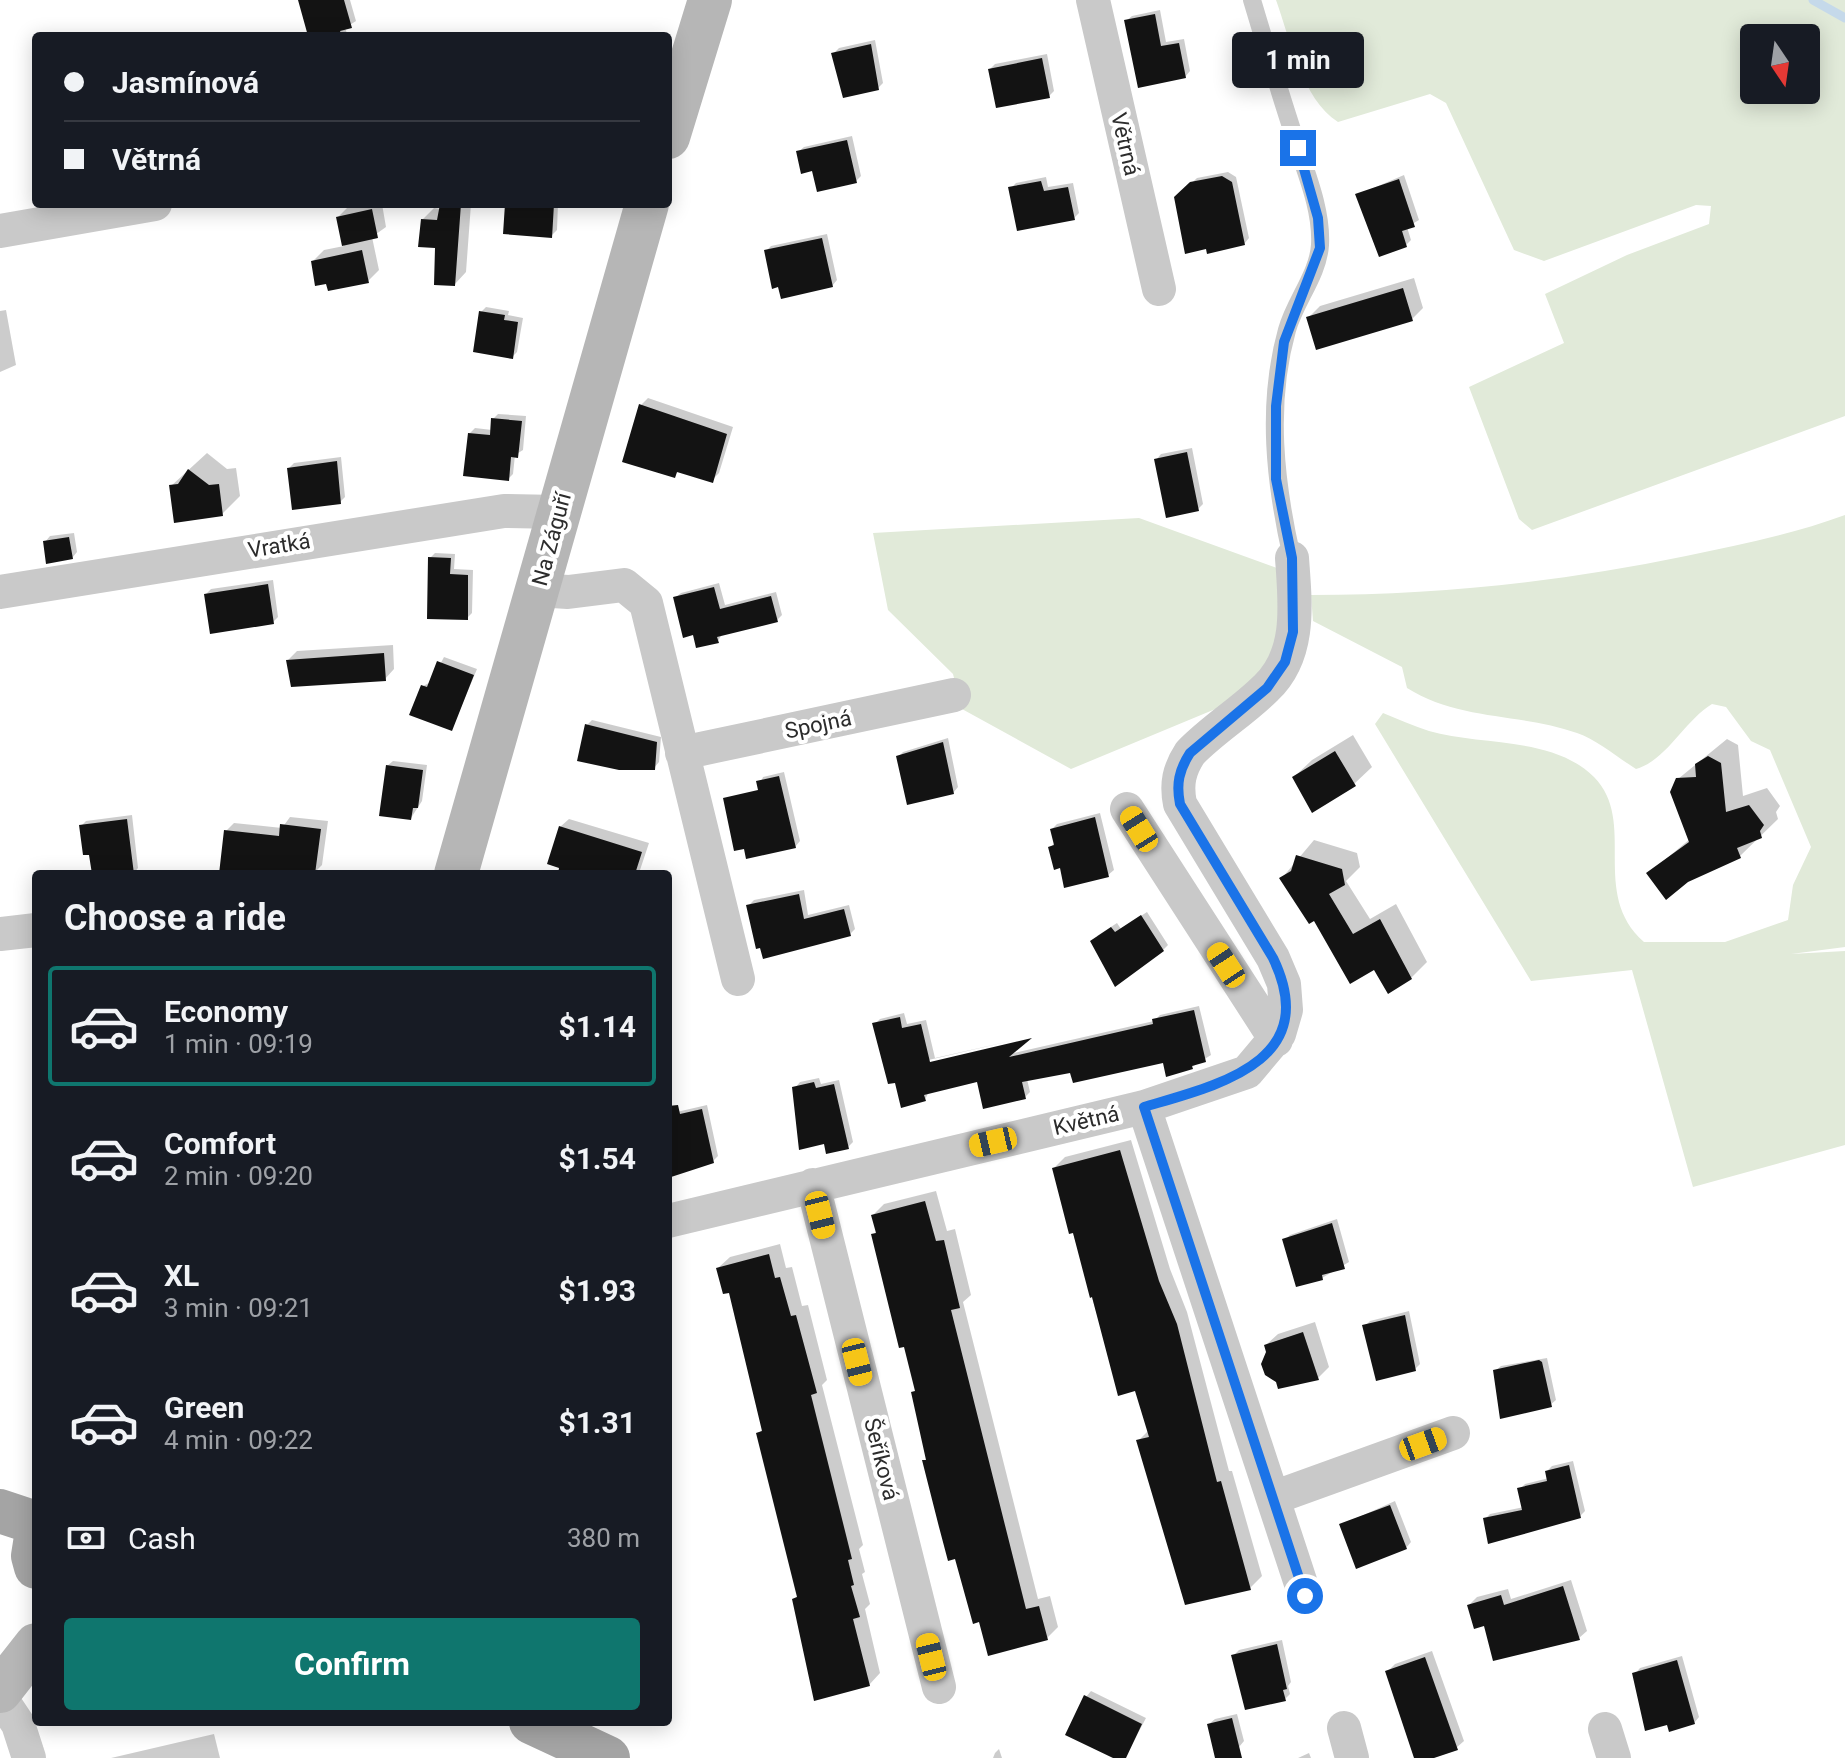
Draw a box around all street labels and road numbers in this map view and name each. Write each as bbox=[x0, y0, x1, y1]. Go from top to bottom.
street label: Větrná bbox=[1106, 110, 1145, 178]
street label: Na Záguří bbox=[527, 488, 576, 589]
street label: Vratká bbox=[246, 528, 312, 563]
street label: Spojná bbox=[783, 705, 854, 744]
street label: Květná bbox=[1051, 1101, 1122, 1140]
street label: Šeříková bbox=[859, 1415, 905, 1503]

